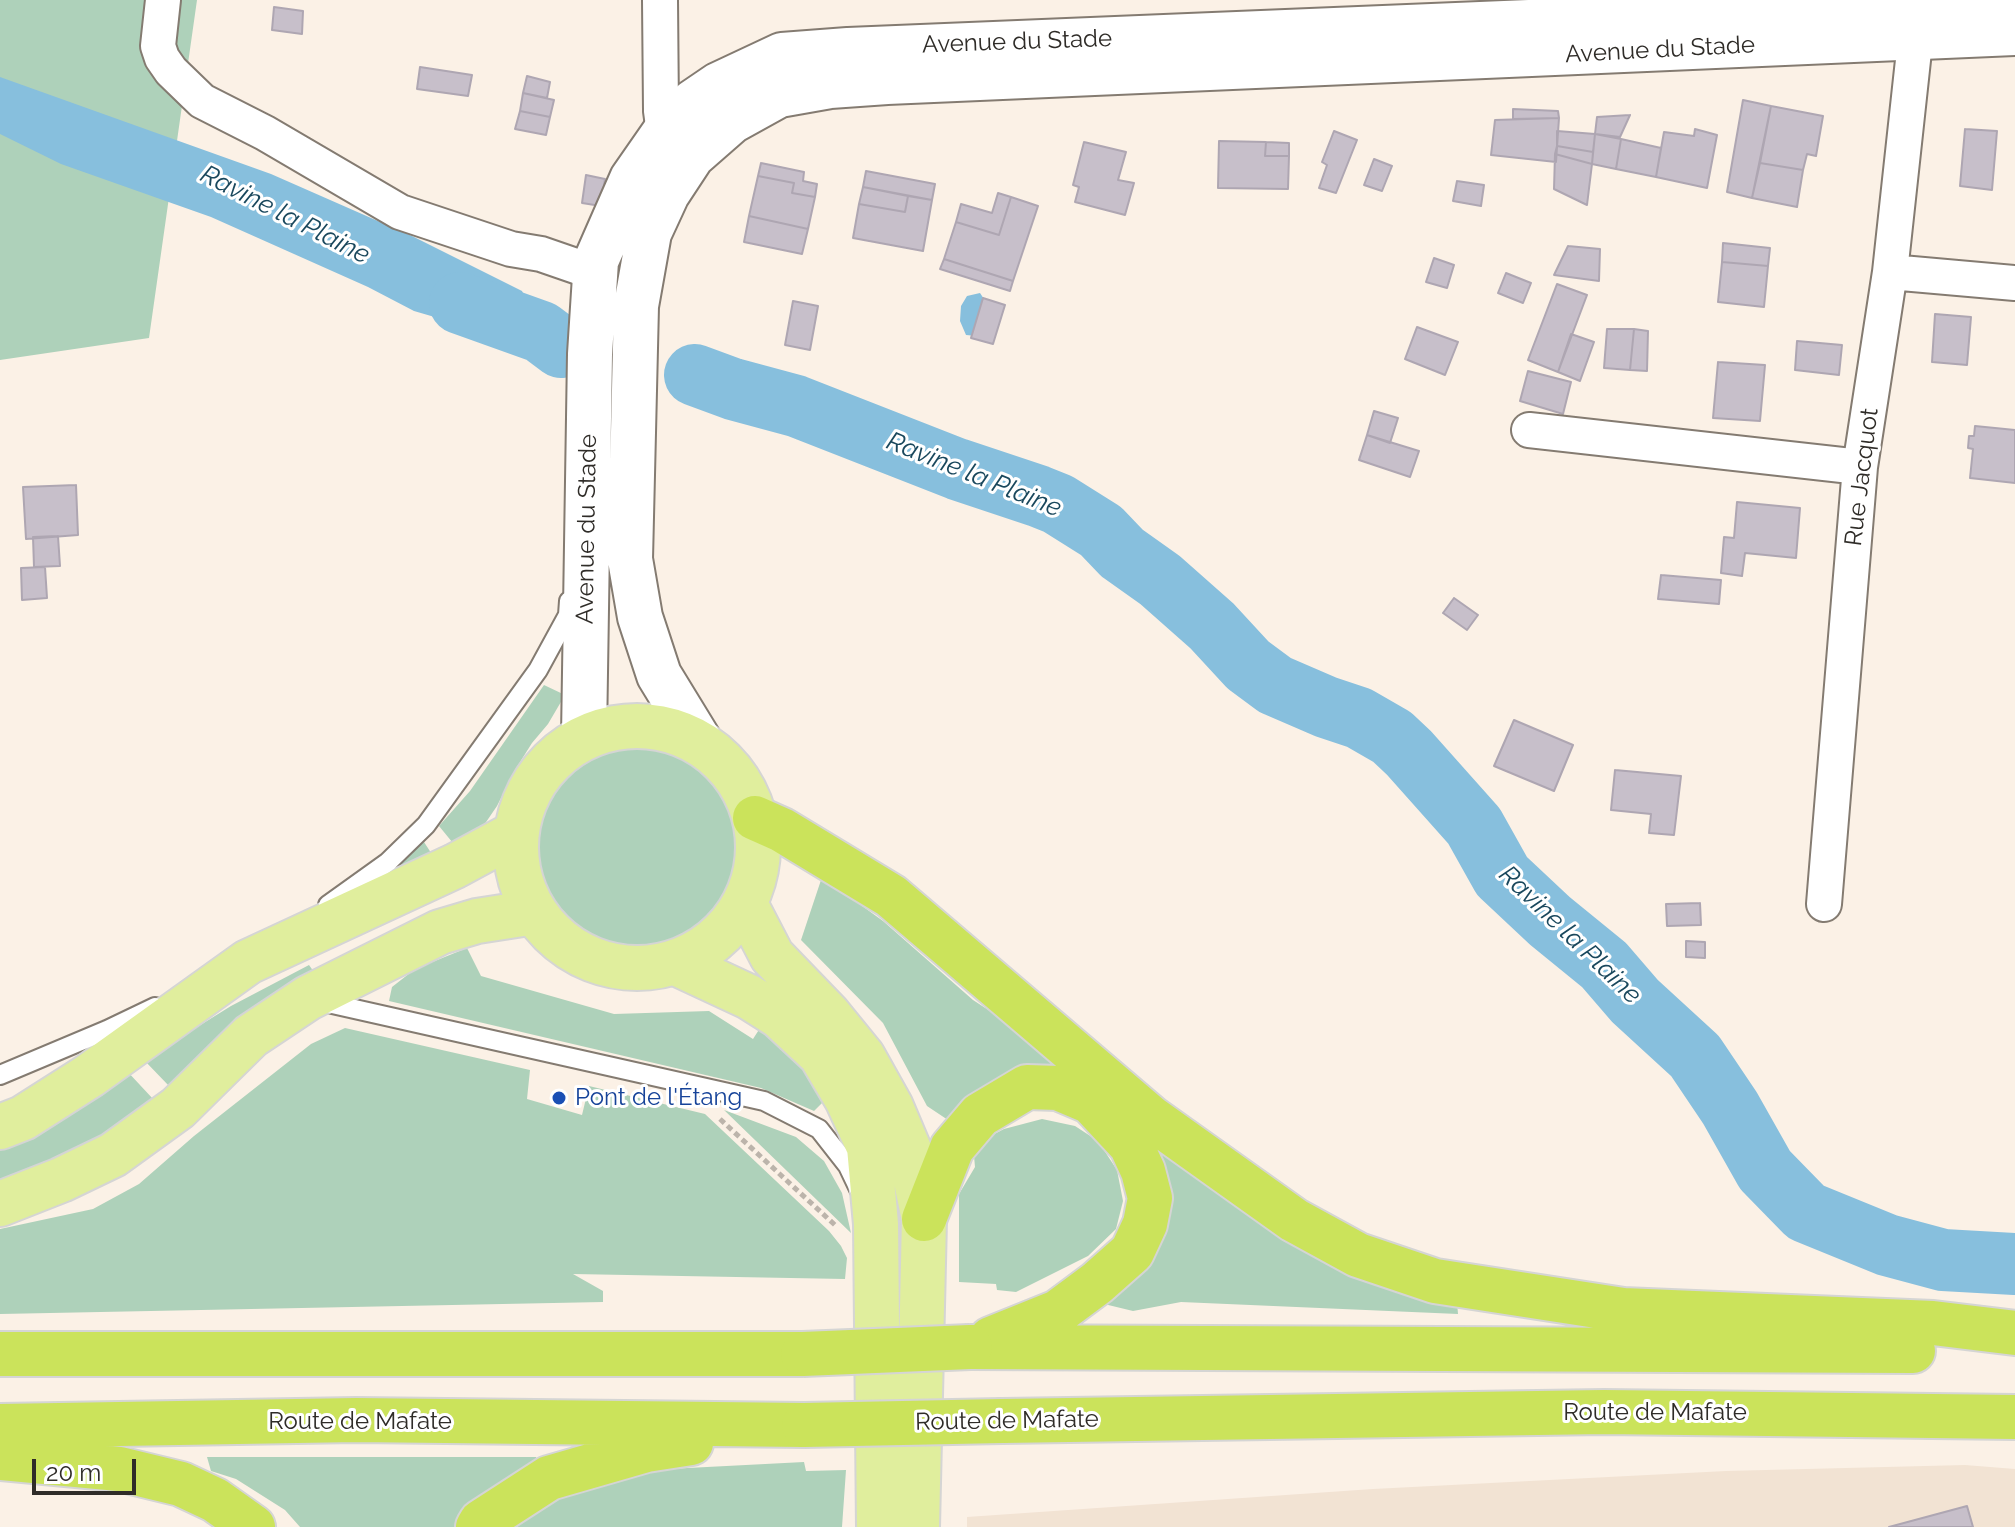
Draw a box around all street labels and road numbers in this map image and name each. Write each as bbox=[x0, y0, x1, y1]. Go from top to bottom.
street label: Avenue du Stade bbox=[921, 24, 1113, 60]
street label: Avenue du Stade bbox=[1564, 31, 1756, 69]
street label: Rue Jacquot bbox=[1839, 406, 1885, 548]
street label: Avenue du Stade bbox=[571, 434, 603, 624]
street label: Route de Mafate bbox=[1563, 1399, 1747, 1427]
street label: Route de Mafate bbox=[915, 1405, 1099, 1437]
street label: Route de Mafate bbox=[268, 1408, 452, 1436]

